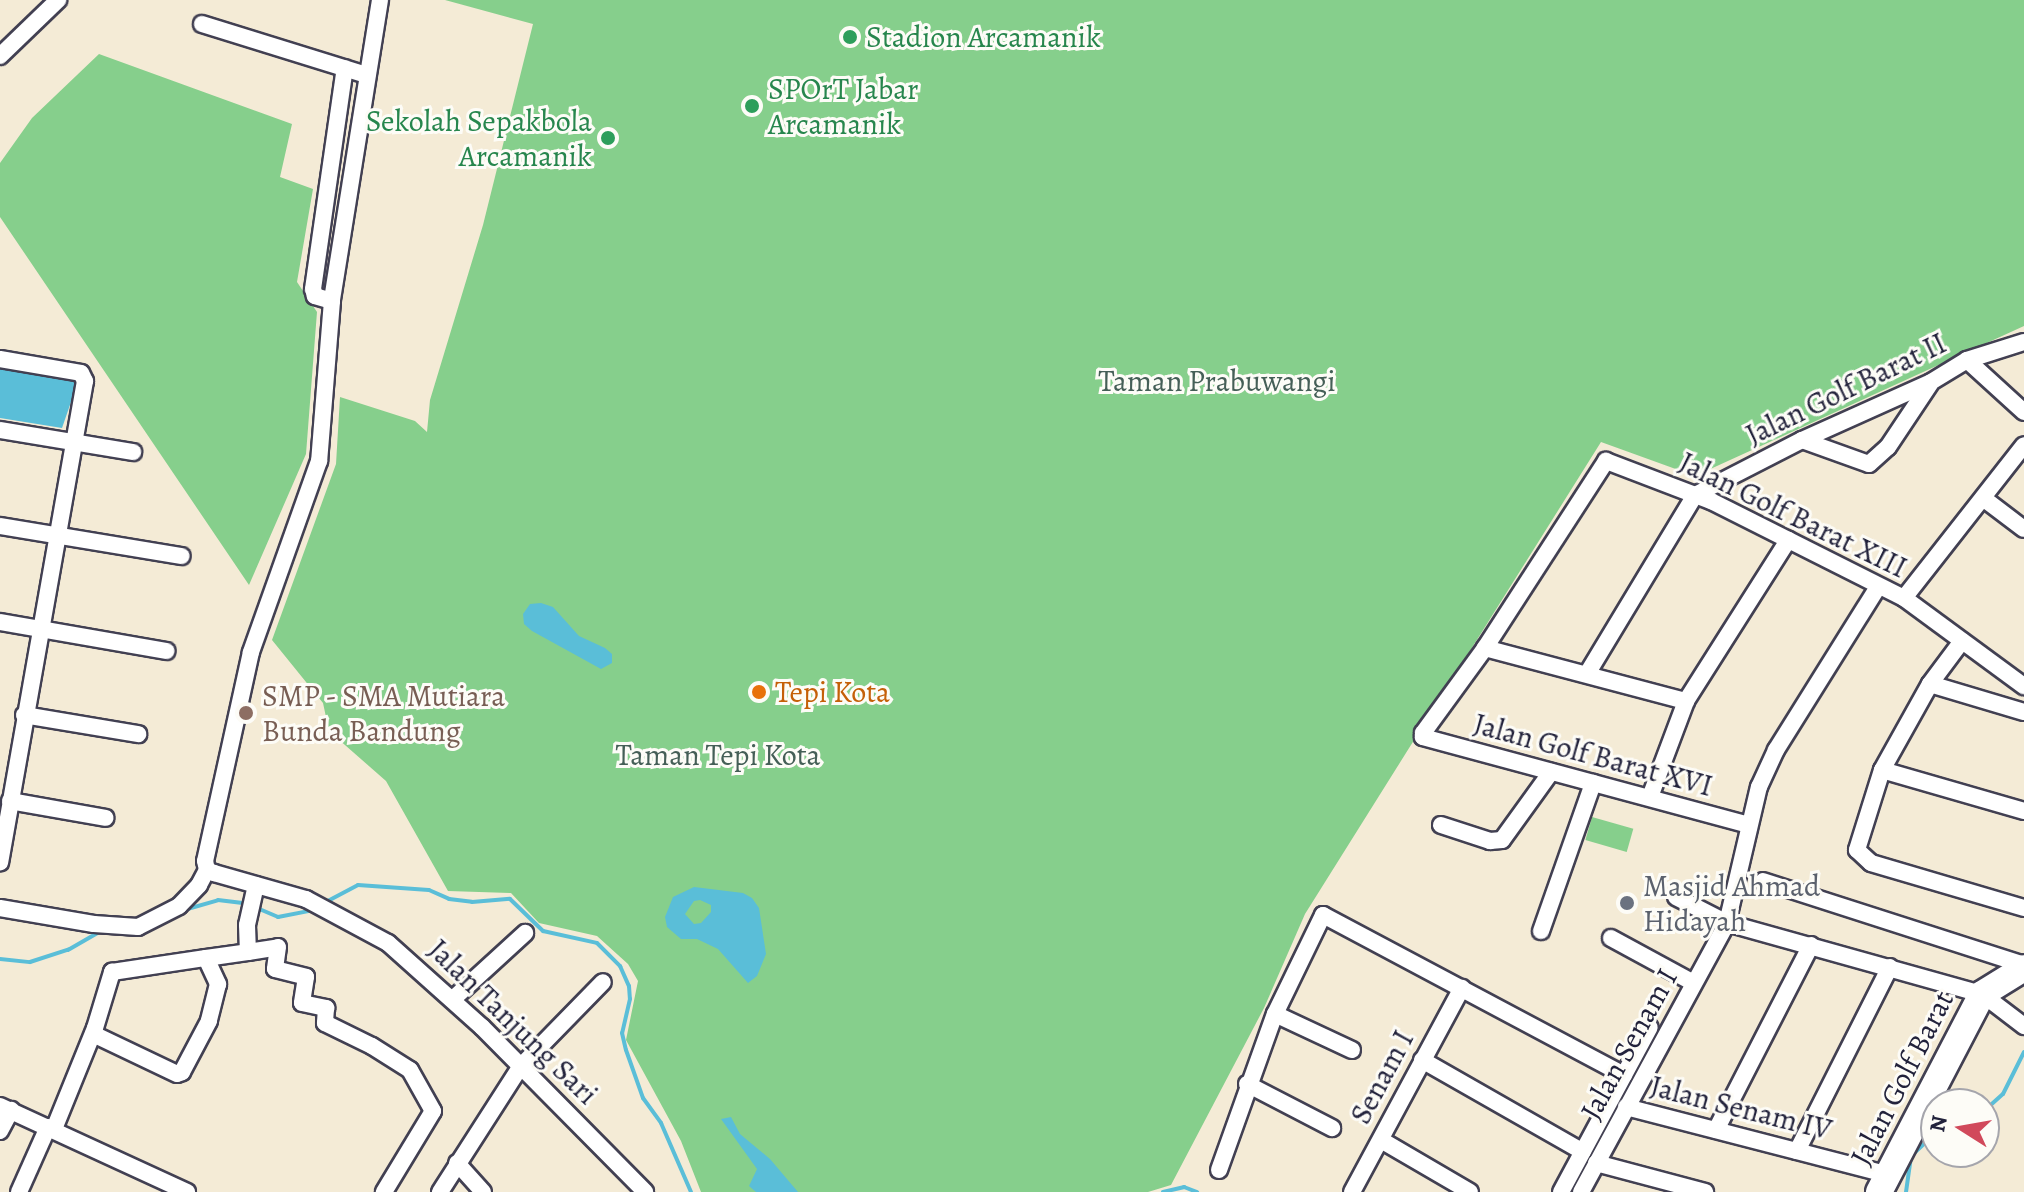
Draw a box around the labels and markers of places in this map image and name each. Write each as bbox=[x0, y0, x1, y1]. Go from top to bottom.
place label: Stadion Arcamanik bbox=[866, 19, 1101, 55]
marker: Stadion Arcamanik bbox=[841, 28, 859, 46]
place label: SPOrT Jabar Arcamanik bbox=[768, 71, 919, 142]
marker: SPOrT Jabar Arcamanik bbox=[743, 97, 761, 115]
place label: Sekolah Sepakbola Arcamanik bbox=[366, 103, 592, 174]
marker: Sekolah Sepakbola Arcamanik bbox=[599, 129, 617, 147]
place label: Tepi Kota bbox=[775, 674, 890, 710]
place label: SMP - SMA Mutiara Bunda Bandung bbox=[262, 678, 506, 748]
marker: Tepi Kota bbox=[750, 683, 768, 701]
marker: SMP - SMA Mutiara Bunda Bandung bbox=[237, 704, 255, 722]
place label: Masjid Ahmad Hidayah bbox=[1643, 868, 1820, 938]
marker: Masjid Ahmad Hidayah bbox=[1618, 894, 1636, 912]

